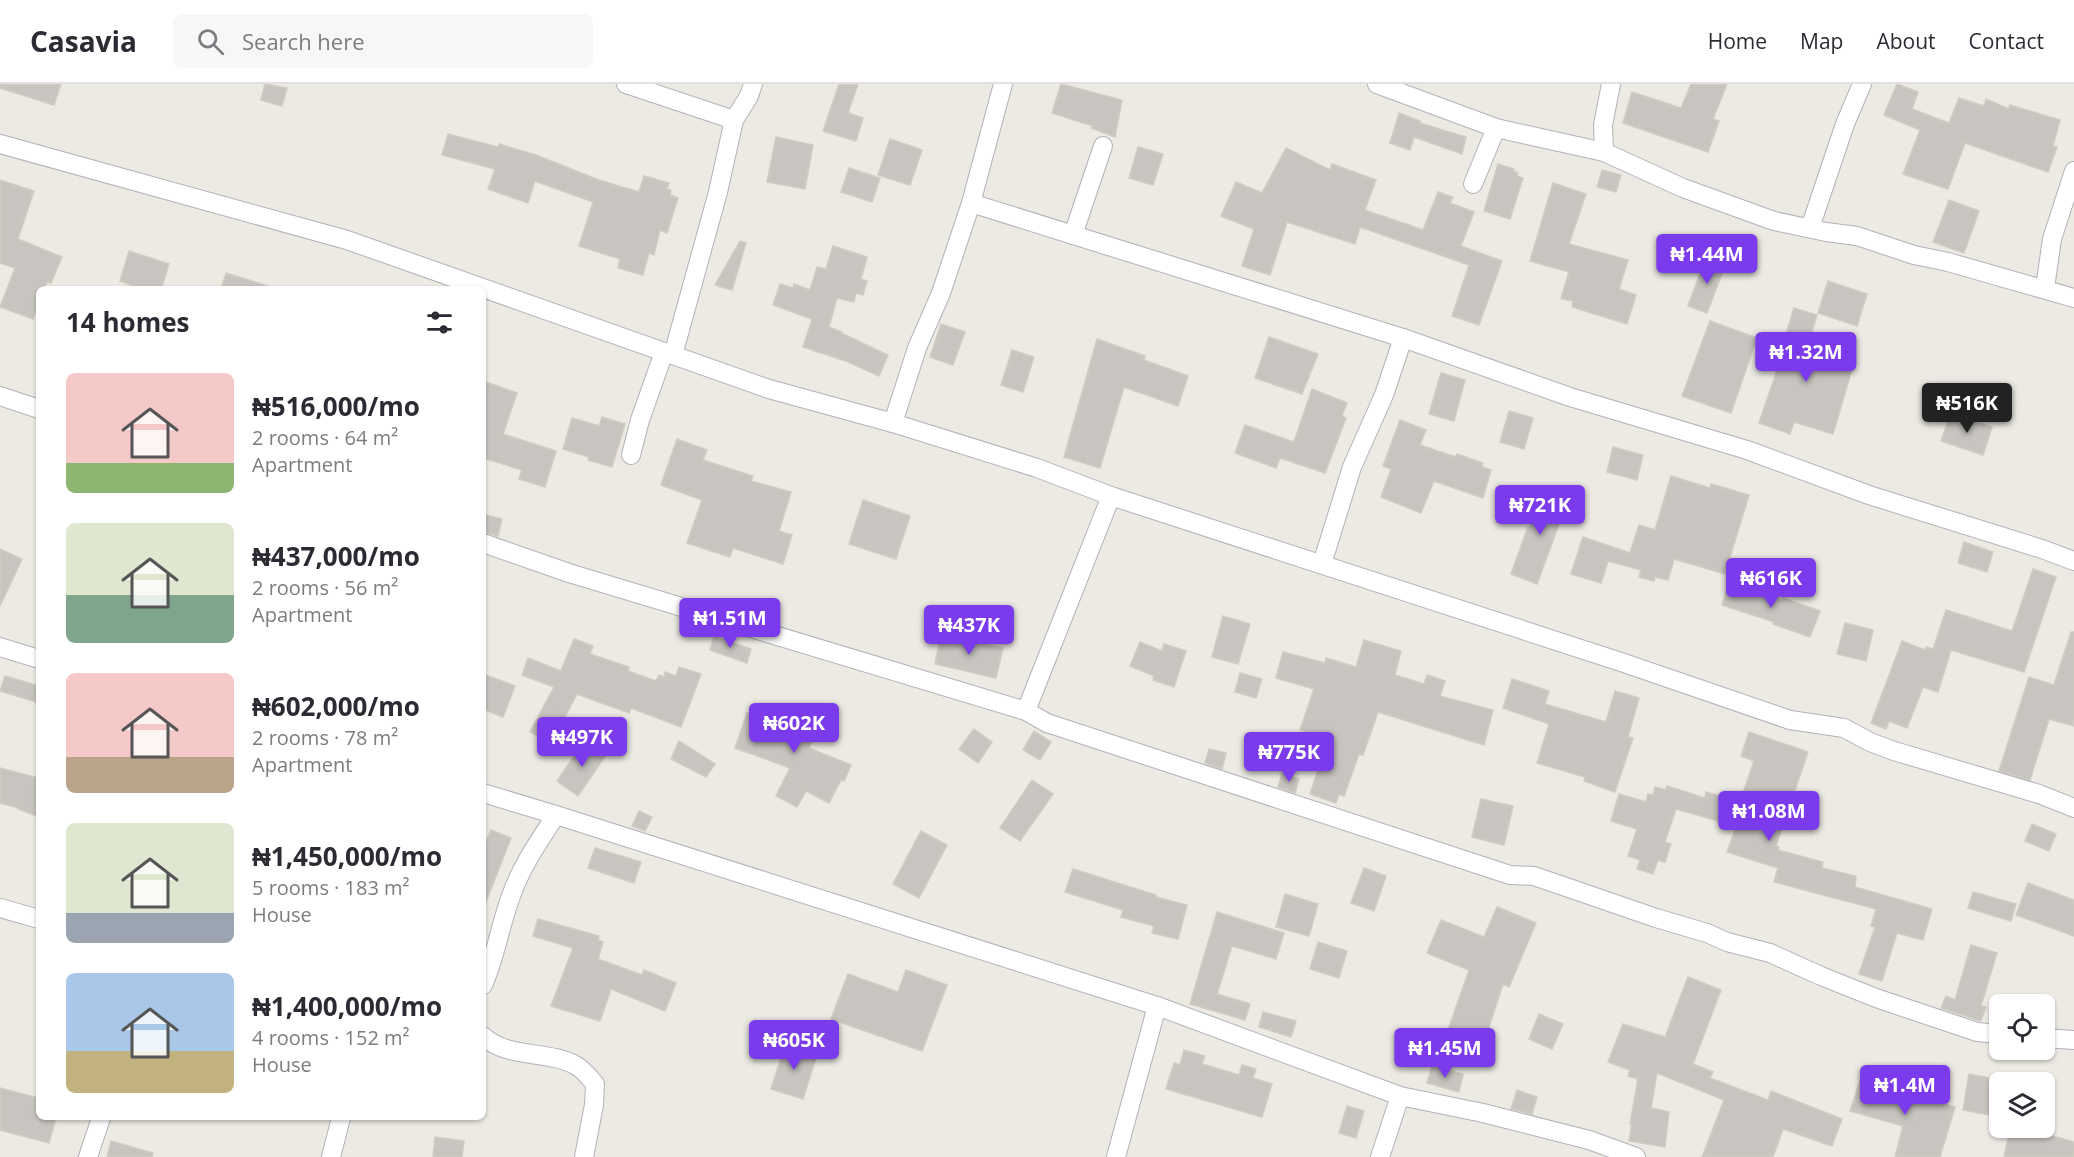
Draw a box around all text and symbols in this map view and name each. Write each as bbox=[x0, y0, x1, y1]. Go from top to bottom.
search box bbox=[173, 14, 593, 68]
text: Casavia bbox=[30, 22, 137, 60]
icon: search bbox=[194, 25, 227, 58]
text: Search here bbox=[242, 26, 365, 56]
text: Home bbox=[1708, 27, 1767, 55]
text: Map bbox=[1800, 27, 1843, 55]
text: About bbox=[1876, 27, 1936, 55]
text: Contact bbox=[1969, 27, 2044, 55]
pin: ₦1.44M bbox=[1658, 234, 1756, 285]
text: ₦1.44M bbox=[1670, 240, 1744, 267]
text: 14 homes bbox=[66, 304, 190, 340]
icon: filters bbox=[423, 306, 456, 339]
pin: ₦1.32M bbox=[1757, 332, 1855, 383]
text: ₦1.32M bbox=[1769, 338, 1843, 365]
pin: ₦516K bbox=[1925, 383, 2009, 434]
text: ₦516,000/mo bbox=[252, 388, 420, 424]
text: ₦516K bbox=[1936, 389, 1998, 416]
icon: home bbox=[114, 397, 186, 469]
text: 2 rooms · 64 m² bbox=[252, 424, 398, 451]
text: Apartment bbox=[252, 451, 352, 478]
pin: ₦721K bbox=[1498, 485, 1582, 536]
text: ₦721K bbox=[1509, 491, 1571, 518]
text: ₦437,000/mo bbox=[252, 538, 420, 574]
icon: home bbox=[114, 547, 186, 619]
pin: ₦616K bbox=[1729, 558, 1813, 609]
text: ₦616K bbox=[1740, 564, 1802, 591]
text: 2 rooms · 56 m² bbox=[252, 574, 398, 601]
pin: ₦1.51M bbox=[681, 598, 779, 649]
text: Apartment bbox=[252, 601, 352, 628]
text: ₦1.51M bbox=[693, 604, 767, 631]
pin: ₦437K bbox=[927, 605, 1011, 656]
text: ₦437K bbox=[938, 611, 1000, 638]
text: ₦602,000/mo bbox=[252, 688, 420, 724]
icon: home bbox=[114, 697, 186, 769]
pin: ₦602K bbox=[752, 703, 836, 754]
text: ₦602K bbox=[763, 709, 825, 736]
pin: ₦497K bbox=[540, 717, 624, 768]
text: ₦497K bbox=[551, 723, 613, 750]
text: 2 rooms · 78 m² bbox=[252, 724, 398, 751]
pin: ₦775K bbox=[1247, 732, 1331, 783]
text: ₦775K bbox=[1258, 738, 1320, 765]
text: Apartment bbox=[252, 751, 352, 778]
pin: ₦1.08M bbox=[1720, 791, 1818, 842]
text: ₦1.08M bbox=[1732, 797, 1806, 824]
text: ₦1,450,000/mo bbox=[252, 838, 442, 874]
icon: home bbox=[114, 847, 186, 919]
text: 5 rooms · 183 m² bbox=[252, 874, 410, 901]
text: House bbox=[252, 901, 312, 928]
text: ₦1,400,000/mo bbox=[252, 988, 442, 1024]
map controls bbox=[1989, 994, 2055, 1138]
button: locate bbox=[1989, 994, 2055, 1060]
icon: home bbox=[114, 997, 186, 1069]
pin: ₦605K bbox=[752, 1020, 836, 1071]
text: 4 rooms · 152 m² bbox=[252, 1024, 410, 1051]
text: ₦605K bbox=[763, 1026, 825, 1053]
pin: ₦1.45M bbox=[1396, 1028, 1494, 1079]
text: ₦1.45M bbox=[1408, 1034, 1482, 1061]
text: House bbox=[252, 1051, 312, 1078]
pin: ₦1.4M bbox=[1863, 1065, 1947, 1116]
text: ₦1.4M bbox=[1874, 1071, 1936, 1098]
button: layers bbox=[1989, 1072, 2055, 1138]

